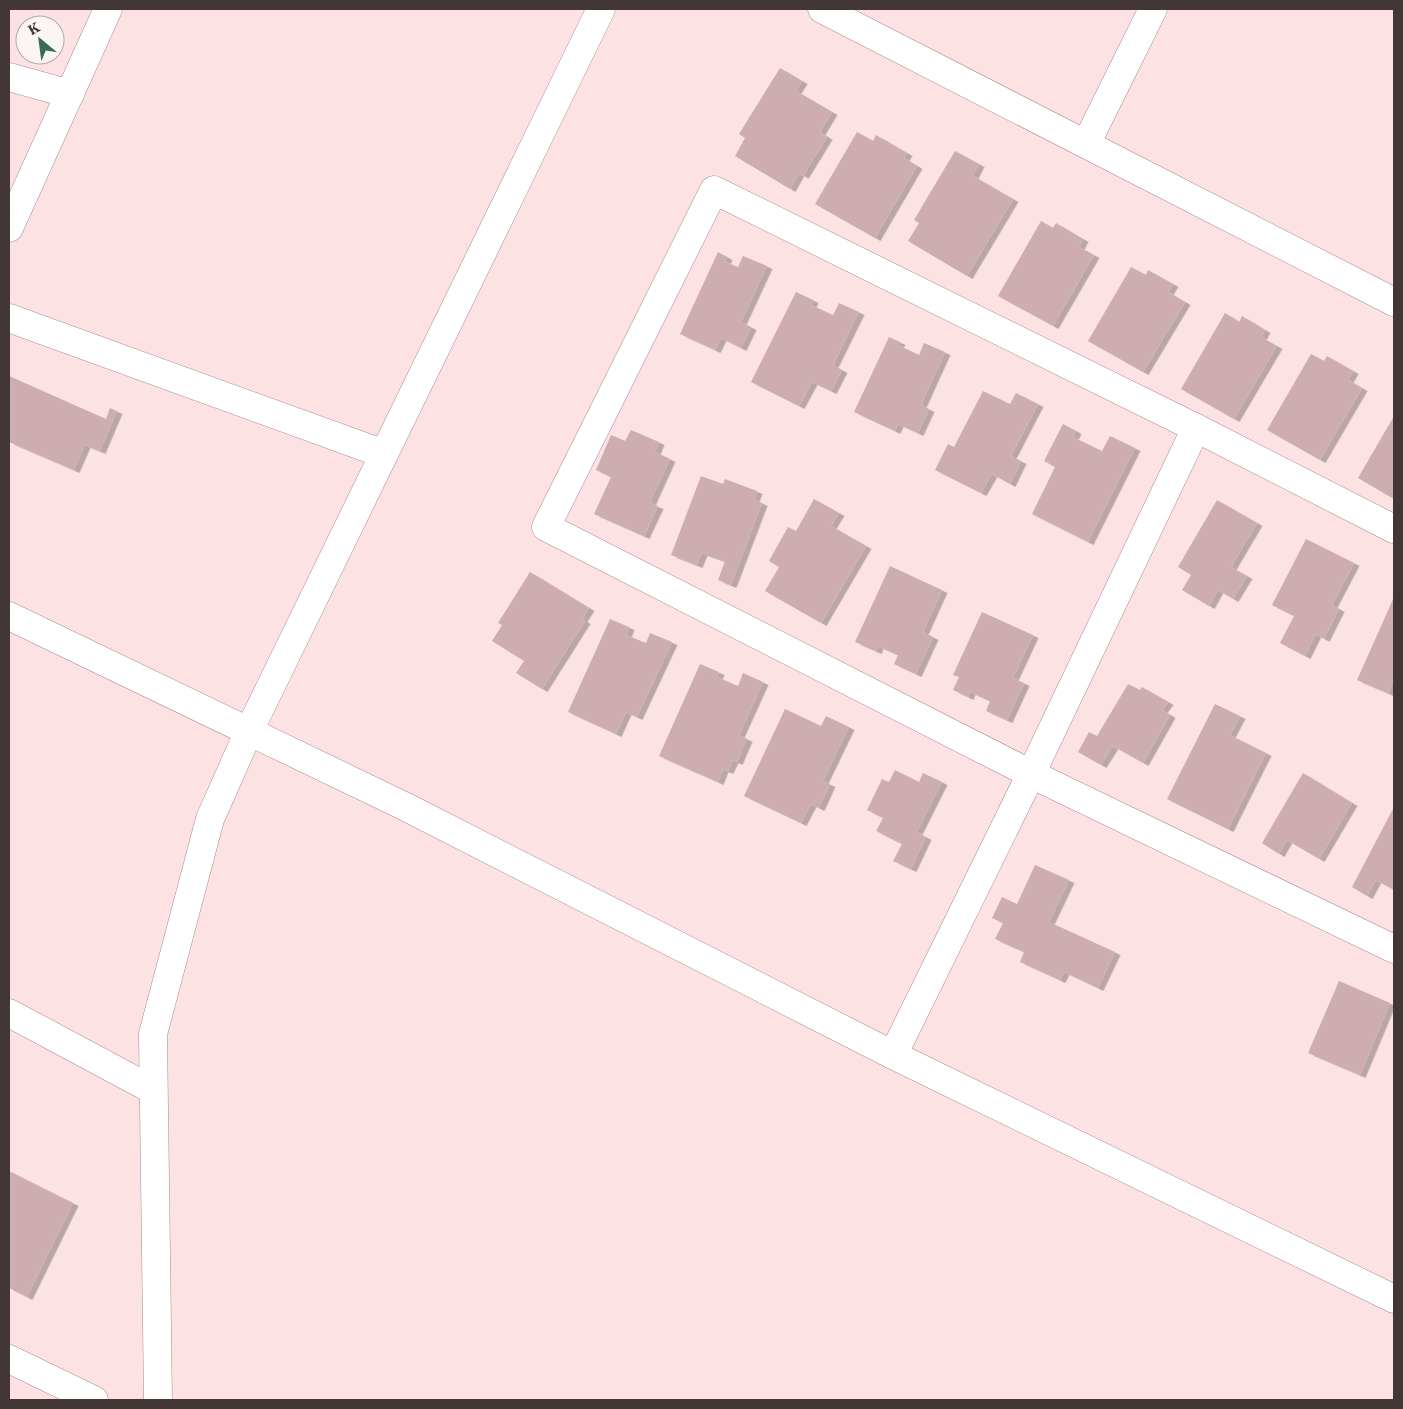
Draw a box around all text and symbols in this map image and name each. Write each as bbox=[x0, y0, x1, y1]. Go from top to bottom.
north arrow bbox=[15, 15, 65, 65]
text: K bbox=[25, 18, 43, 39]

